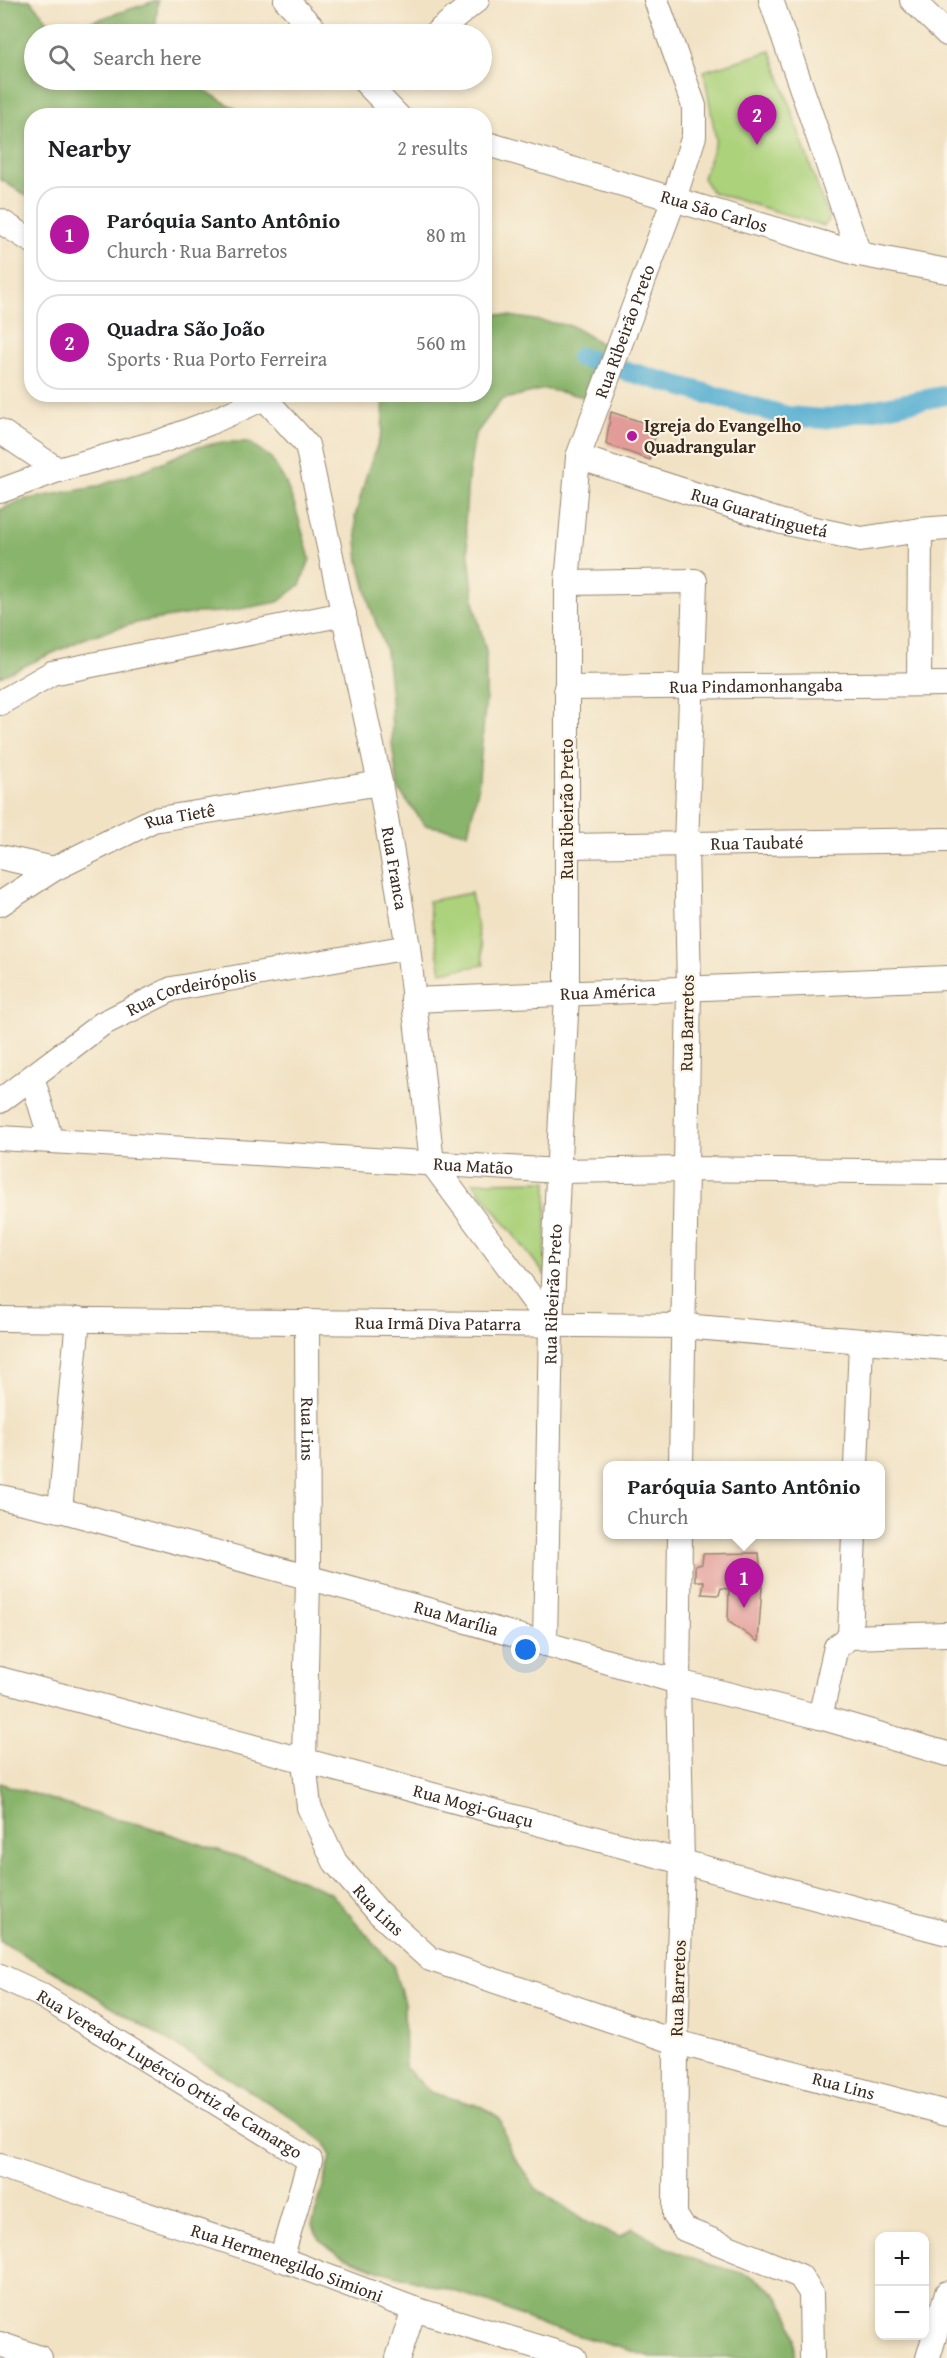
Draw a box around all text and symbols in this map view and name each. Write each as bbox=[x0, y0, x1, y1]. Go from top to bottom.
search box bbox=[24, 24, 492, 90]
icon: search bbox=[45, 41, 78, 74]
text: Search here bbox=[93, 41, 202, 73]
pin: 2 bbox=[738, 96, 777, 145]
text: Nearby bbox=[48, 128, 131, 167]
text: 2 results bbox=[397, 133, 468, 162]
street label: Rua São Carlos bbox=[658, 182, 771, 239]
text: Paróquia Santo Antônio bbox=[107, 204, 340, 236]
text: 1 bbox=[64, 220, 75, 249]
text: 80 m bbox=[426, 220, 466, 249]
text: Church · Rua Barretos bbox=[107, 236, 288, 265]
street label: Rua Ribeirão Preto bbox=[587, 260, 661, 402]
text: Quadra São João bbox=[107, 312, 265, 344]
text: 2 bbox=[64, 328, 75, 357]
text: 560 m bbox=[416, 328, 466, 357]
text: Sports · Rua Porto Ferreira bbox=[107, 344, 327, 373]
place label: Igreja do Evangelho Quadrangular bbox=[644, 412, 802, 460]
marker: Igreja do Evangelho Quadrangular bbox=[625, 429, 639, 443]
street label: Rua Guaratinguetá bbox=[688, 480, 831, 545]
street label: Rua Pindamonhangaba bbox=[669, 671, 843, 700]
street label: Rua Ribeirão Preto bbox=[553, 739, 580, 879]
street label: Rua Tietê bbox=[139, 796, 217, 835]
street label: Rua Franca bbox=[375, 825, 415, 912]
street label: Rua Taubaté bbox=[710, 828, 804, 857]
street label: Rua Cordeirópolis bbox=[122, 960, 258, 1023]
street label: Rua Barretos bbox=[672, 974, 701, 1072]
street label: Rua América bbox=[559, 976, 657, 1007]
street label: Rua Matão bbox=[433, 1150, 514, 1181]
street label: Rua Ribeirão Preto bbox=[536, 1223, 569, 1365]
street label: Rua Irmã Diva Patarra bbox=[355, 1309, 522, 1337]
street label: Rua Lins bbox=[294, 1397, 322, 1461]
popup bbox=[603, 1461, 885, 1539]
text: Paróquia Santo Antônio bbox=[627, 1470, 861, 1502]
text: Church bbox=[627, 1502, 688, 1531]
pin: 1 bbox=[724, 1558, 764, 1608]
street label: Rua Marília bbox=[411, 1593, 502, 1643]
your location bbox=[511, 1635, 540, 1664]
street label: Rua Mogi-Guaçu bbox=[410, 1776, 537, 1835]
street label: Rua Lins bbox=[347, 1878, 410, 1942]
street label: Rua Barretos bbox=[662, 1939, 693, 2037]
street label: Rua Vereador Lupércio Ortiz de Camargo bbox=[32, 1982, 308, 2165]
street label: Rua Lins bbox=[809, 2064, 878, 2107]
street label: Rua Hermenegildo Simioni bbox=[188, 2216, 387, 2309]
map controls bbox=[875, 2232, 929, 2340]
button: + bbox=[875, 2232, 929, 2286]
button: − bbox=[875, 2286, 929, 2340]

